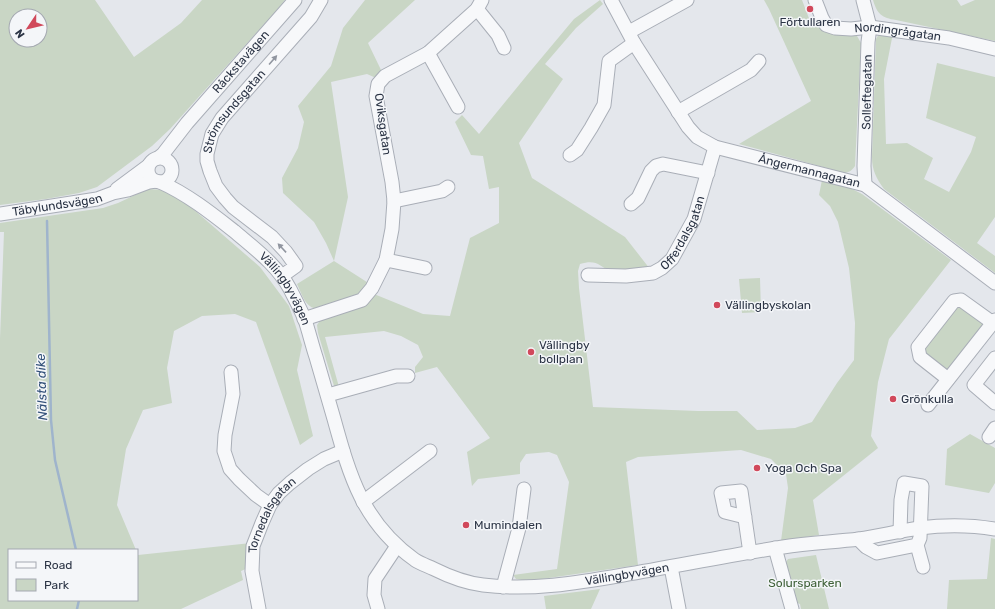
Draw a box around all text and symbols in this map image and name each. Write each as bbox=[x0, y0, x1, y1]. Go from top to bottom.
marker: Förtullaren bbox=[805, 4, 815, 14]
north arrow bbox=[8, 8, 48, 48]
place label: Förtullaren bbox=[779, 15, 841, 29]
street label: Nordingrågatan bbox=[854, 20, 942, 44]
text: N bbox=[13, 26, 28, 40]
street label: Råckstavägen bbox=[209, 28, 272, 96]
street label: Solleftegatan bbox=[859, 54, 875, 130]
one-way arrow bbox=[268, 55, 278, 65]
street label: Strömsundsgatan bbox=[200, 67, 268, 155]
street label: Oviksgatan bbox=[372, 92, 394, 156]
street label: Ångermannagatan bbox=[757, 151, 862, 191]
street label: Täbylundsvägen bbox=[11, 191, 104, 219]
street label: Offerdalsgatan bbox=[657, 194, 707, 273]
one-way arrow bbox=[278, 243, 287, 254]
street label: Vällingbyvägen bbox=[256, 249, 313, 327]
place label: Vällingbyskolan bbox=[725, 298, 811, 312]
marker: Vällingbyskolan bbox=[712, 300, 722, 310]
place label: Vällingby bollplan bbox=[539, 338, 590, 366]
marker: Vällingby bollplan bbox=[526, 347, 536, 357]
water label: Nälsta dike bbox=[33, 353, 50, 421]
place label: Grönkulla bbox=[901, 392, 954, 406]
marker: Grönkulla bbox=[888, 394, 898, 404]
place label: Yoga Och Spa bbox=[765, 461, 842, 475]
marker: Yoga Och Spa bbox=[752, 463, 762, 473]
street label: Tornedalsgatan bbox=[246, 474, 298, 553]
place label: Mumindalen bbox=[474, 518, 542, 532]
marker: Mumindalen bbox=[461, 520, 471, 530]
legend bbox=[8, 549, 138, 601]
text: Road bbox=[44, 558, 72, 572]
street label: Vällingbyvägen bbox=[584, 560, 670, 588]
park label: Solursparken bbox=[768, 576, 842, 590]
text: Park bbox=[44, 578, 70, 592]

